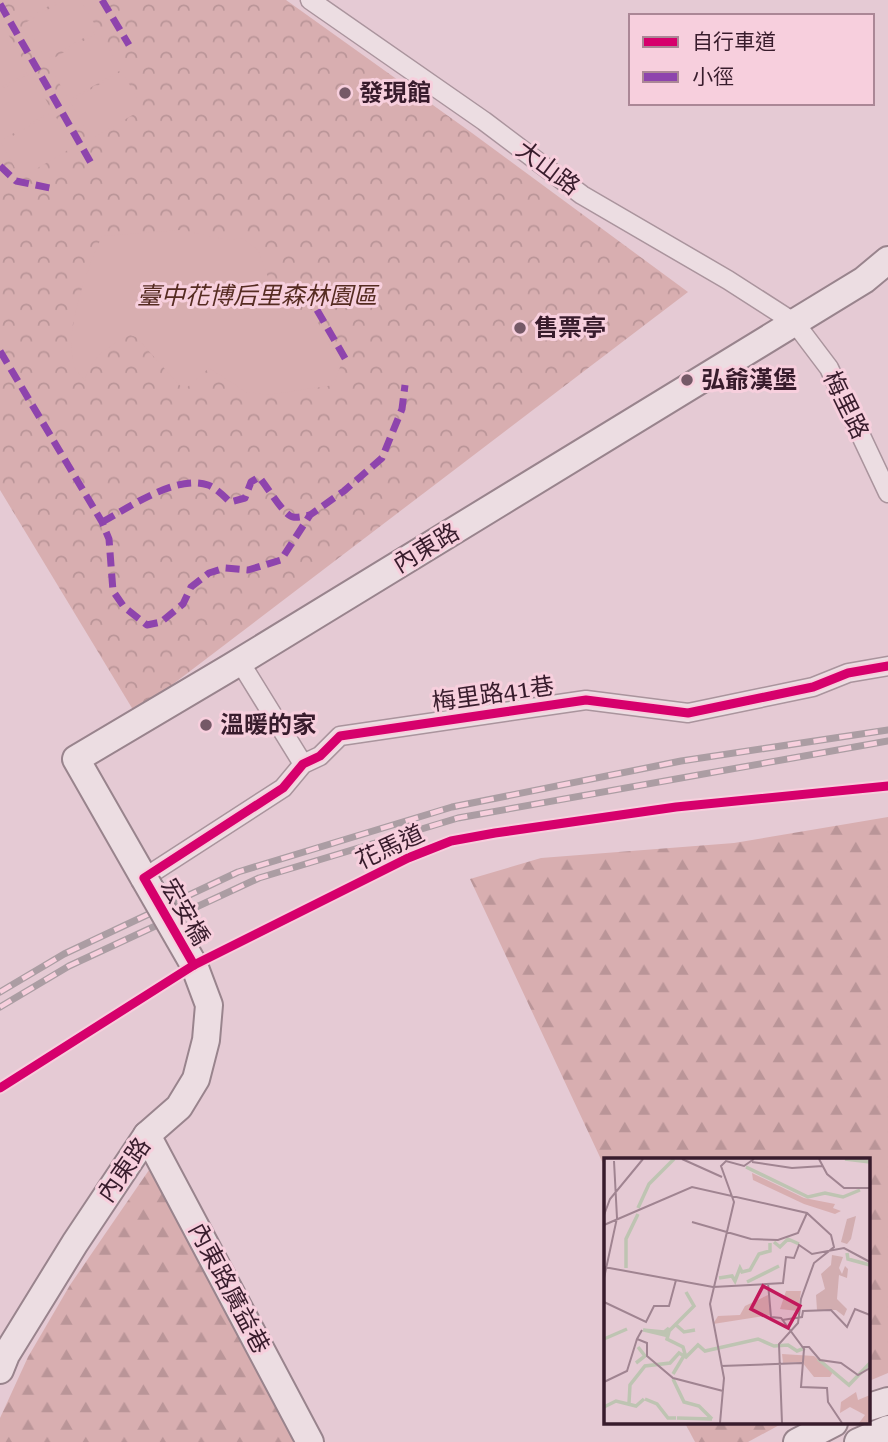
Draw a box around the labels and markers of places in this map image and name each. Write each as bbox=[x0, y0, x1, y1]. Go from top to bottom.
place label: 發現館 bbox=[359, 79, 431, 107]
marker: 發現館 bbox=[337, 85, 353, 101]
place label: 售票亭 bbox=[534, 314, 606, 342]
marker: 售票亭 bbox=[512, 320, 528, 336]
place label: 弘爺漢堡 bbox=[701, 366, 797, 394]
marker: 弘爺漢堡 bbox=[679, 372, 695, 388]
place label: 溫暖的家 bbox=[220, 711, 316, 739]
marker: 溫暖的家 bbox=[198, 717, 214, 733]

